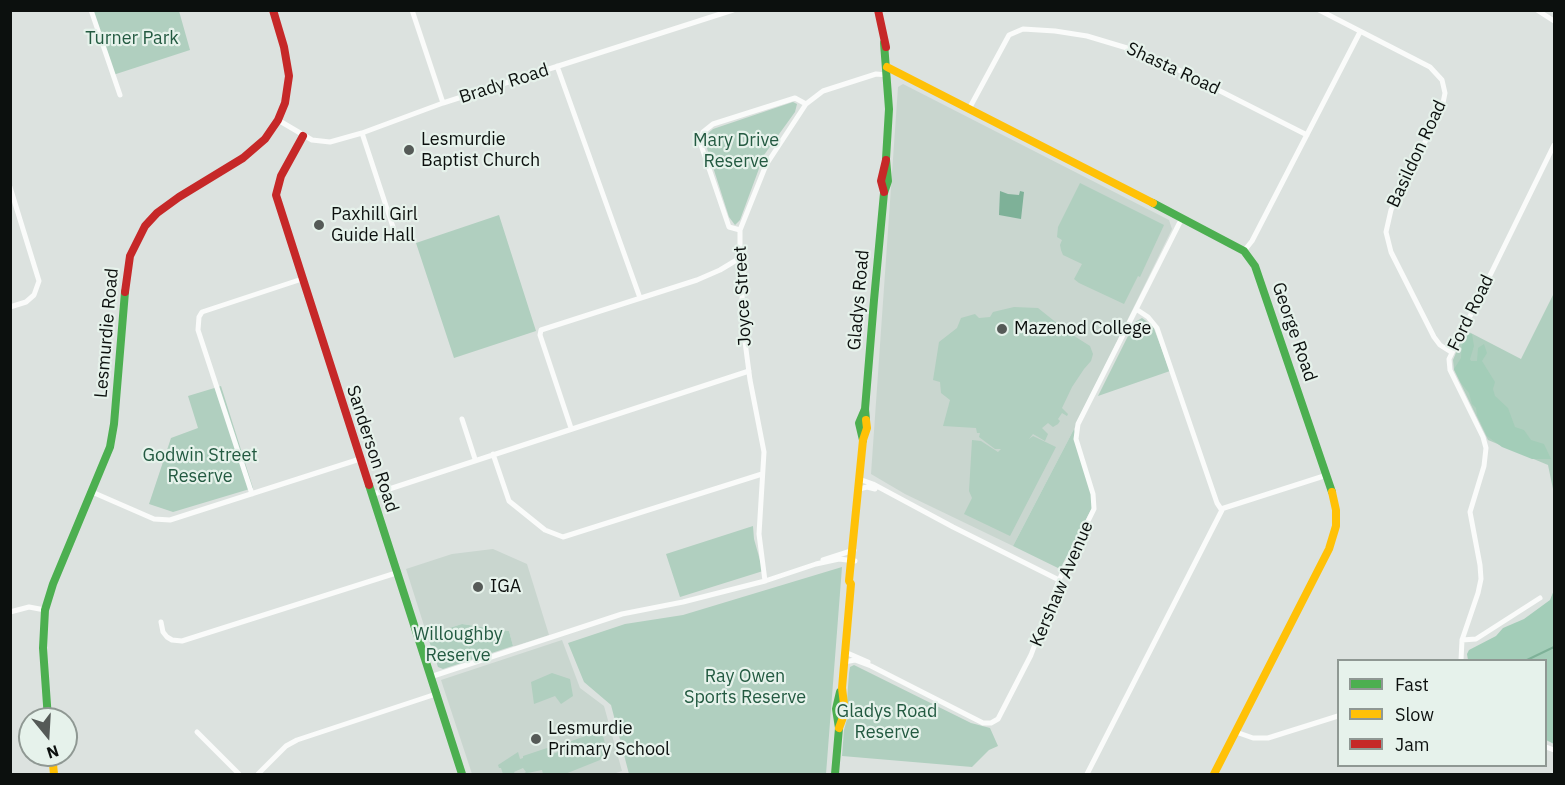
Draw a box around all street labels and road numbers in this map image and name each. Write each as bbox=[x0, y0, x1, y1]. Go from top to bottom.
street label: Shasta Road bbox=[1123, 38, 1223, 100]
street label: Brady Road bbox=[456, 59, 552, 109]
street label: Basildon Road bbox=[1383, 97, 1451, 211]
street label: Joyce Street bbox=[730, 245, 756, 347]
street label: Gladys Road bbox=[844, 249, 874, 351]
street label: Lesmurdie Road bbox=[91, 267, 123, 399]
street label: Ford Road bbox=[1443, 271, 1499, 355]
street label: George Road bbox=[1267, 280, 1321, 384]
street label: Sanderson Road bbox=[341, 383, 403, 515]
street label: Kershaw Avenue bbox=[1026, 518, 1098, 650]

